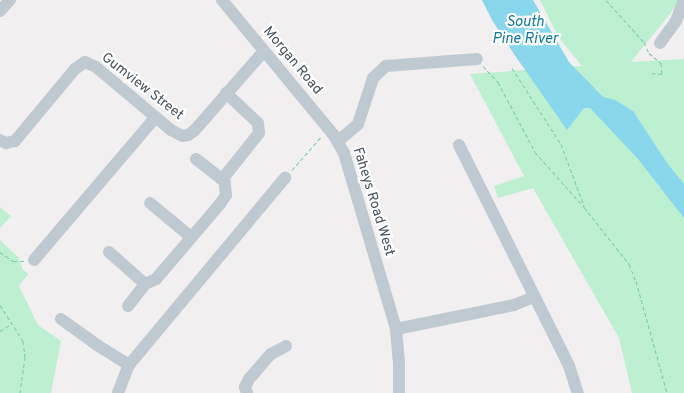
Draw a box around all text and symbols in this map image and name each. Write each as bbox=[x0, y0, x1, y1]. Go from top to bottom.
water label: South Pine River bbox=[492, 13, 558, 48]
street label: Morgan Road bbox=[259, 24, 325, 98]
street label: Gumview Street bbox=[98, 50, 186, 124]
street label: Faheys Road West bbox=[348, 146, 398, 258]

